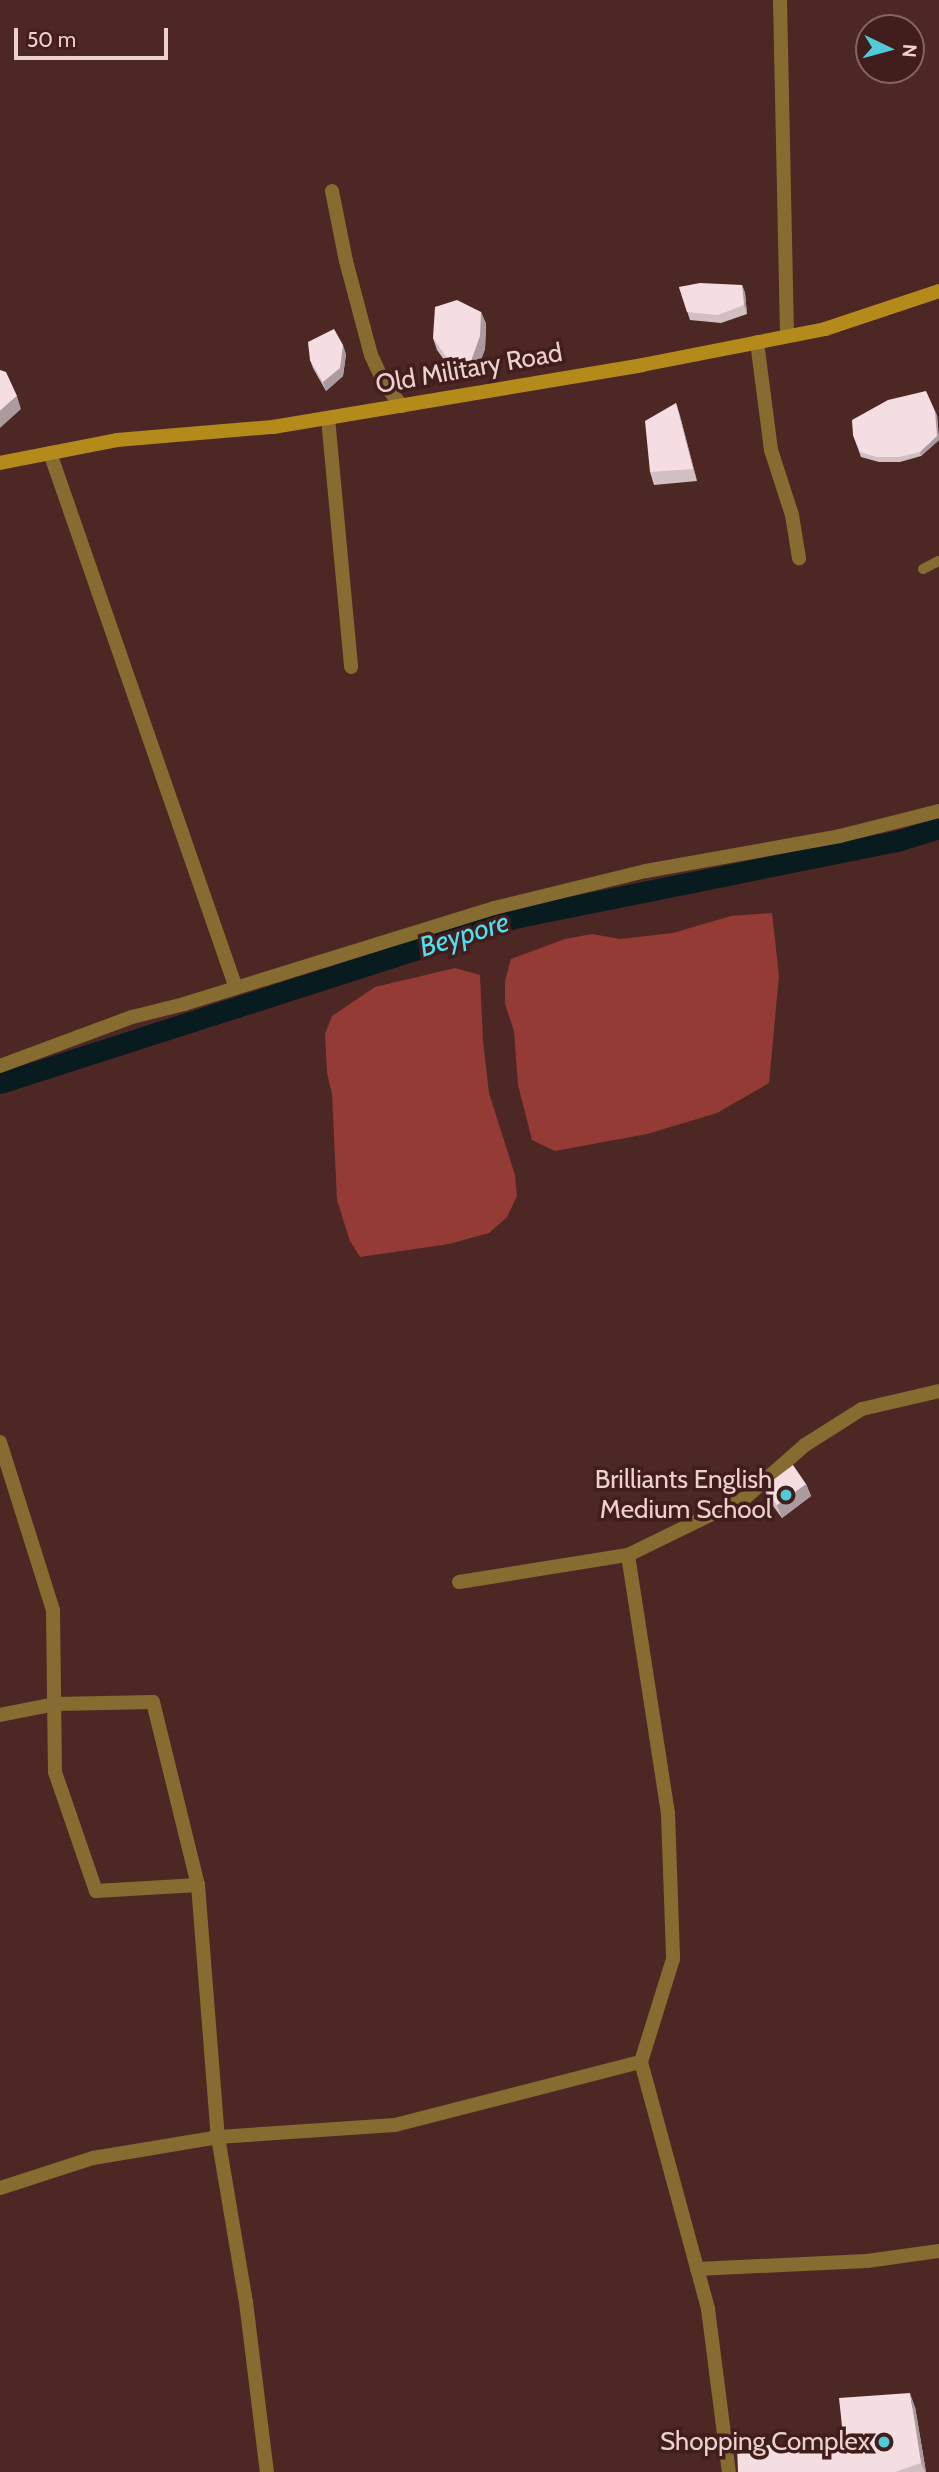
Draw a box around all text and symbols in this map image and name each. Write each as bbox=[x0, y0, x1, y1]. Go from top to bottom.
scale bar bbox=[18, 14, 172, 58]
north arrow bbox=[855, 14, 925, 84]
text: 50 m bbox=[27, 27, 76, 52]
text: N bbox=[897, 43, 921, 58]
street label: Old Military Road bbox=[373, 337, 565, 401]
water label: Beypore bbox=[415, 905, 513, 963]
place label: Brilliants English Medium School bbox=[595, 1464, 772, 1526]
marker: Brilliants English Medium School bbox=[778, 1487, 794, 1503]
place label: Shopping Complex bbox=[660, 2426, 870, 2458]
marker: Shopping Complex bbox=[876, 2434, 892, 2450]

